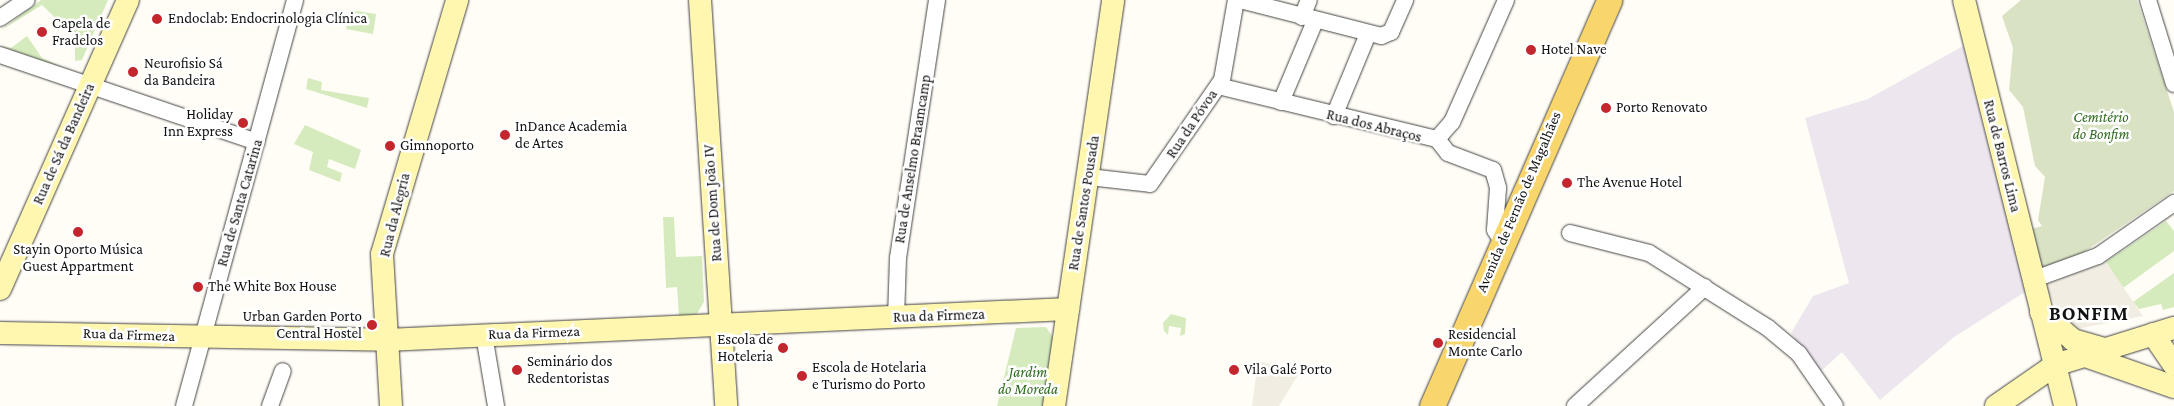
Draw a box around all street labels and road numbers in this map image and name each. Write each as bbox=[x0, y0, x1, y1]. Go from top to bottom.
street label: Rua de Anselmo Braamcamp bbox=[891, 73, 935, 245]
street label: Rua de Sá da Bandeira bbox=[29, 80, 99, 208]
street label: Rua da Póvoa bbox=[1162, 86, 1222, 162]
street label: Rua de Barros Lima bbox=[1979, 98, 2025, 214]
street label: Rua dos Abraços bbox=[1325, 105, 1423, 147]
street label: Avenida de Fernão de Magalhães bbox=[1473, 109, 1565, 295]
street label: Rua de Santos Pousada bbox=[1064, 134, 1104, 272]
street label: Rua de Santa Catarina bbox=[213, 137, 267, 269]
street label: Rua de Dom João IV bbox=[700, 144, 726, 262]
street label: Rua da Alegria bbox=[376, 171, 414, 259]
street label: Rua da Firmeza bbox=[893, 305, 985, 327]
street label: Rua da Firmeza bbox=[488, 322, 580, 344]
street label: Rua da Firmeza bbox=[83, 324, 175, 346]

